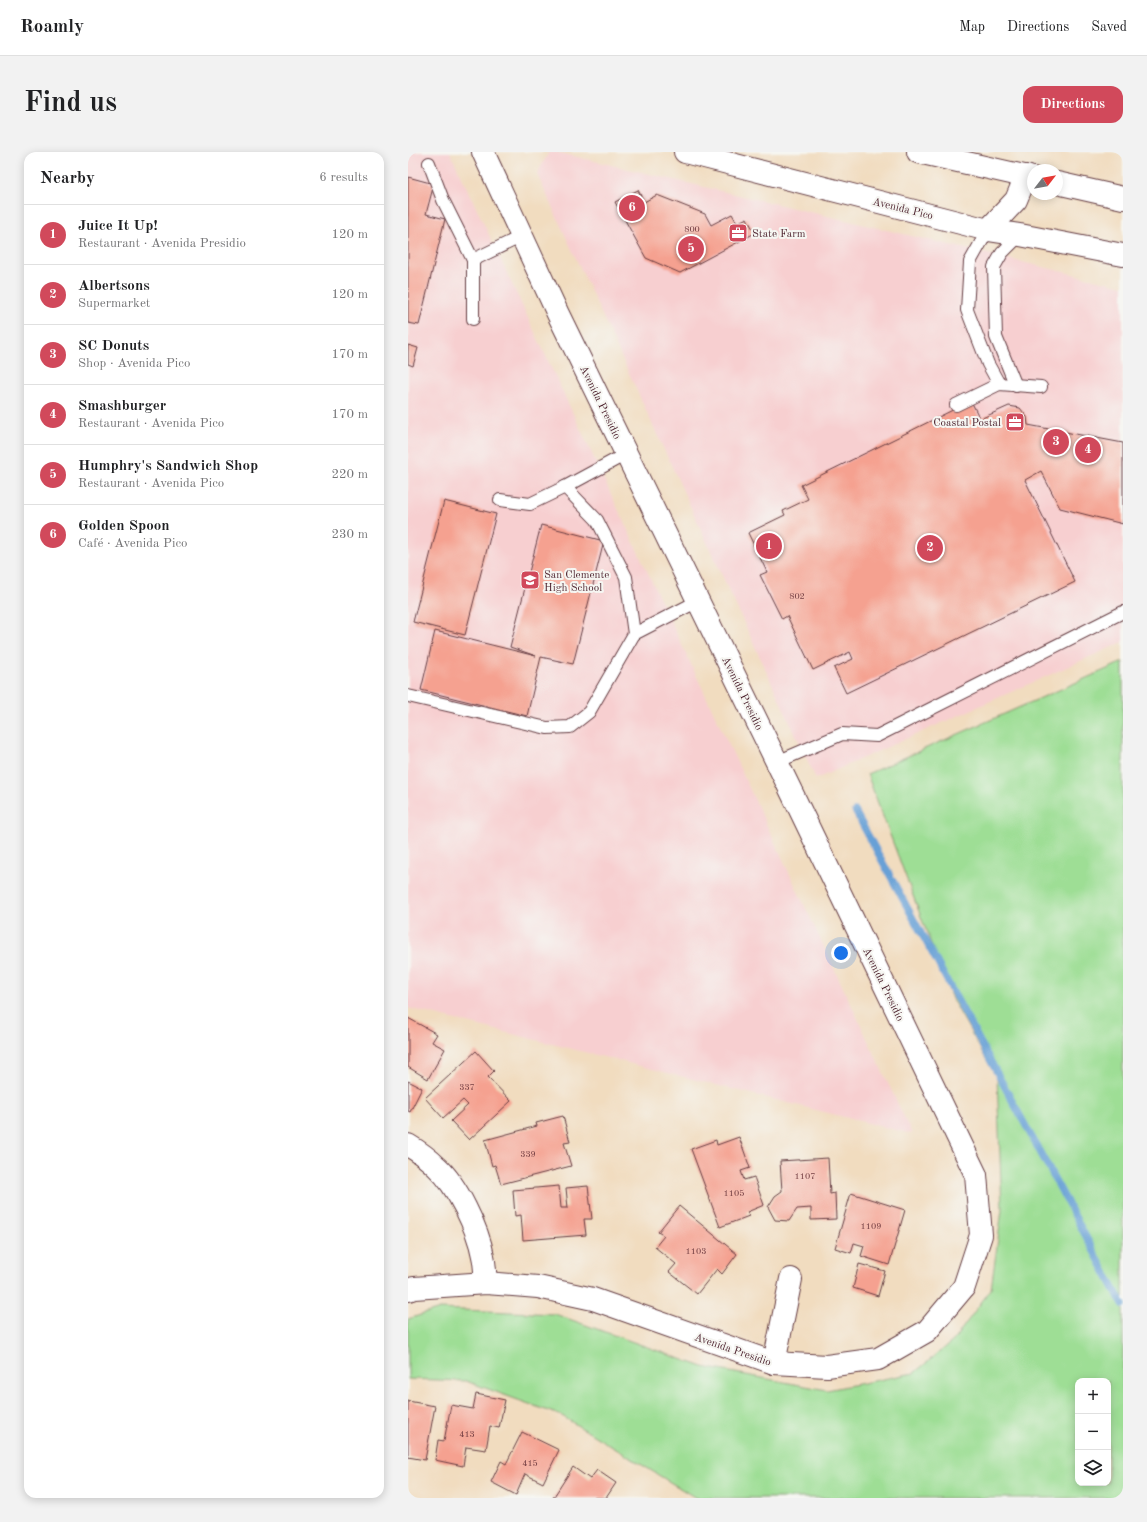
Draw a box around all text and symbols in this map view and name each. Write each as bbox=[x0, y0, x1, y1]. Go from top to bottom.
text: Roamly bbox=[20, 18, 84, 37]
text: Map bbox=[959, 20, 985, 34]
text: Directions bbox=[1007, 20, 1069, 34]
text: Saved bbox=[1091, 20, 1127, 34]
button: Directions bbox=[1023, 86, 1123, 123]
text: Find us bbox=[24, 90, 117, 118]
north arrow bbox=[1027, 164, 1063, 200]
text: Nearby bbox=[40, 170, 95, 187]
text: 6 results bbox=[319, 171, 368, 184]
pin: 6 bbox=[619, 193, 645, 223]
street label: Avenida Pico bbox=[871, 197, 934, 222]
text: Juice It Up! bbox=[78, 219, 158, 234]
office icon: State Farm bbox=[727, 222, 749, 244]
house number: 800 bbox=[684, 225, 700, 234]
text: 1 bbox=[49, 228, 57, 241]
text: 120 m bbox=[331, 228, 368, 241]
place label: State Farm bbox=[752, 229, 806, 240]
pin: 5 bbox=[678, 234, 704, 264]
text: Restaurant · Avenida Presidio bbox=[78, 237, 246, 250]
text: Albertsons bbox=[78, 279, 150, 294]
text: 2 bbox=[49, 288, 57, 301]
text: 120 m bbox=[331, 288, 368, 301]
text: Supermarket bbox=[78, 297, 150, 310]
text: SC Donuts bbox=[78, 339, 149, 354]
text: 3 bbox=[49, 348, 57, 361]
text: 170 m bbox=[331, 348, 368, 361]
text: Shop · Avenida Pico bbox=[78, 357, 190, 370]
street label: Avenida Presidio bbox=[577, 364, 622, 441]
text: Smashburger bbox=[78, 399, 166, 414]
text: 4 bbox=[49, 408, 57, 421]
text: 170 m bbox=[331, 408, 368, 421]
office icon: Coastal Postal bbox=[1004, 411, 1026, 433]
text: Restaurant · Avenida Pico bbox=[78, 417, 224, 430]
place label: Coastal Postal bbox=[933, 418, 1001, 429]
pin: 3 bbox=[1043, 427, 1069, 457]
pin: 4 bbox=[1075, 435, 1101, 465]
text: Humphry's Sandwich Shop bbox=[78, 459, 258, 474]
text: 5 bbox=[49, 468, 57, 481]
text: 220 m bbox=[331, 468, 368, 481]
text: Restaurant · Avenida Pico bbox=[78, 477, 224, 490]
text: Golden Spoon bbox=[78, 519, 170, 534]
text: 6 bbox=[49, 528, 57, 541]
text: 230 m bbox=[331, 528, 368, 541]
pin: 1 bbox=[756, 531, 782, 561]
pin: 2 bbox=[917, 533, 943, 563]
text: Café · Avenida Pico bbox=[78, 537, 188, 550]
school or university icon: San Clemente High School bbox=[519, 569, 541, 591]
place label: San Clemente High School bbox=[544, 570, 609, 594]
house number: 802 bbox=[789, 592, 805, 601]
street label: Avenida Presidio bbox=[719, 655, 764, 732]
your location bbox=[831, 943, 851, 963]
street label: Avenida Presidio bbox=[860, 946, 905, 1023]
house number: 337 bbox=[459, 1083, 475, 1092]
house number: 339 bbox=[520, 1150, 536, 1159]
house number: 1107 bbox=[795, 1172, 815, 1181]
house number: 1105 bbox=[724, 1189, 744, 1198]
house number: 1109 bbox=[861, 1222, 881, 1231]
house number: 1103 bbox=[686, 1247, 706, 1256]
street label: Avenida Presidio bbox=[693, 1332, 772, 1369]
map controls bbox=[1075, 1378, 1111, 1486]
button: + bbox=[1075, 1378, 1111, 1414]
button: − bbox=[1075, 1414, 1111, 1450]
house number: 413 bbox=[459, 1430, 475, 1439]
button: layers bbox=[1075, 1450, 1111, 1486]
house number: 415 bbox=[522, 1459, 538, 1468]

